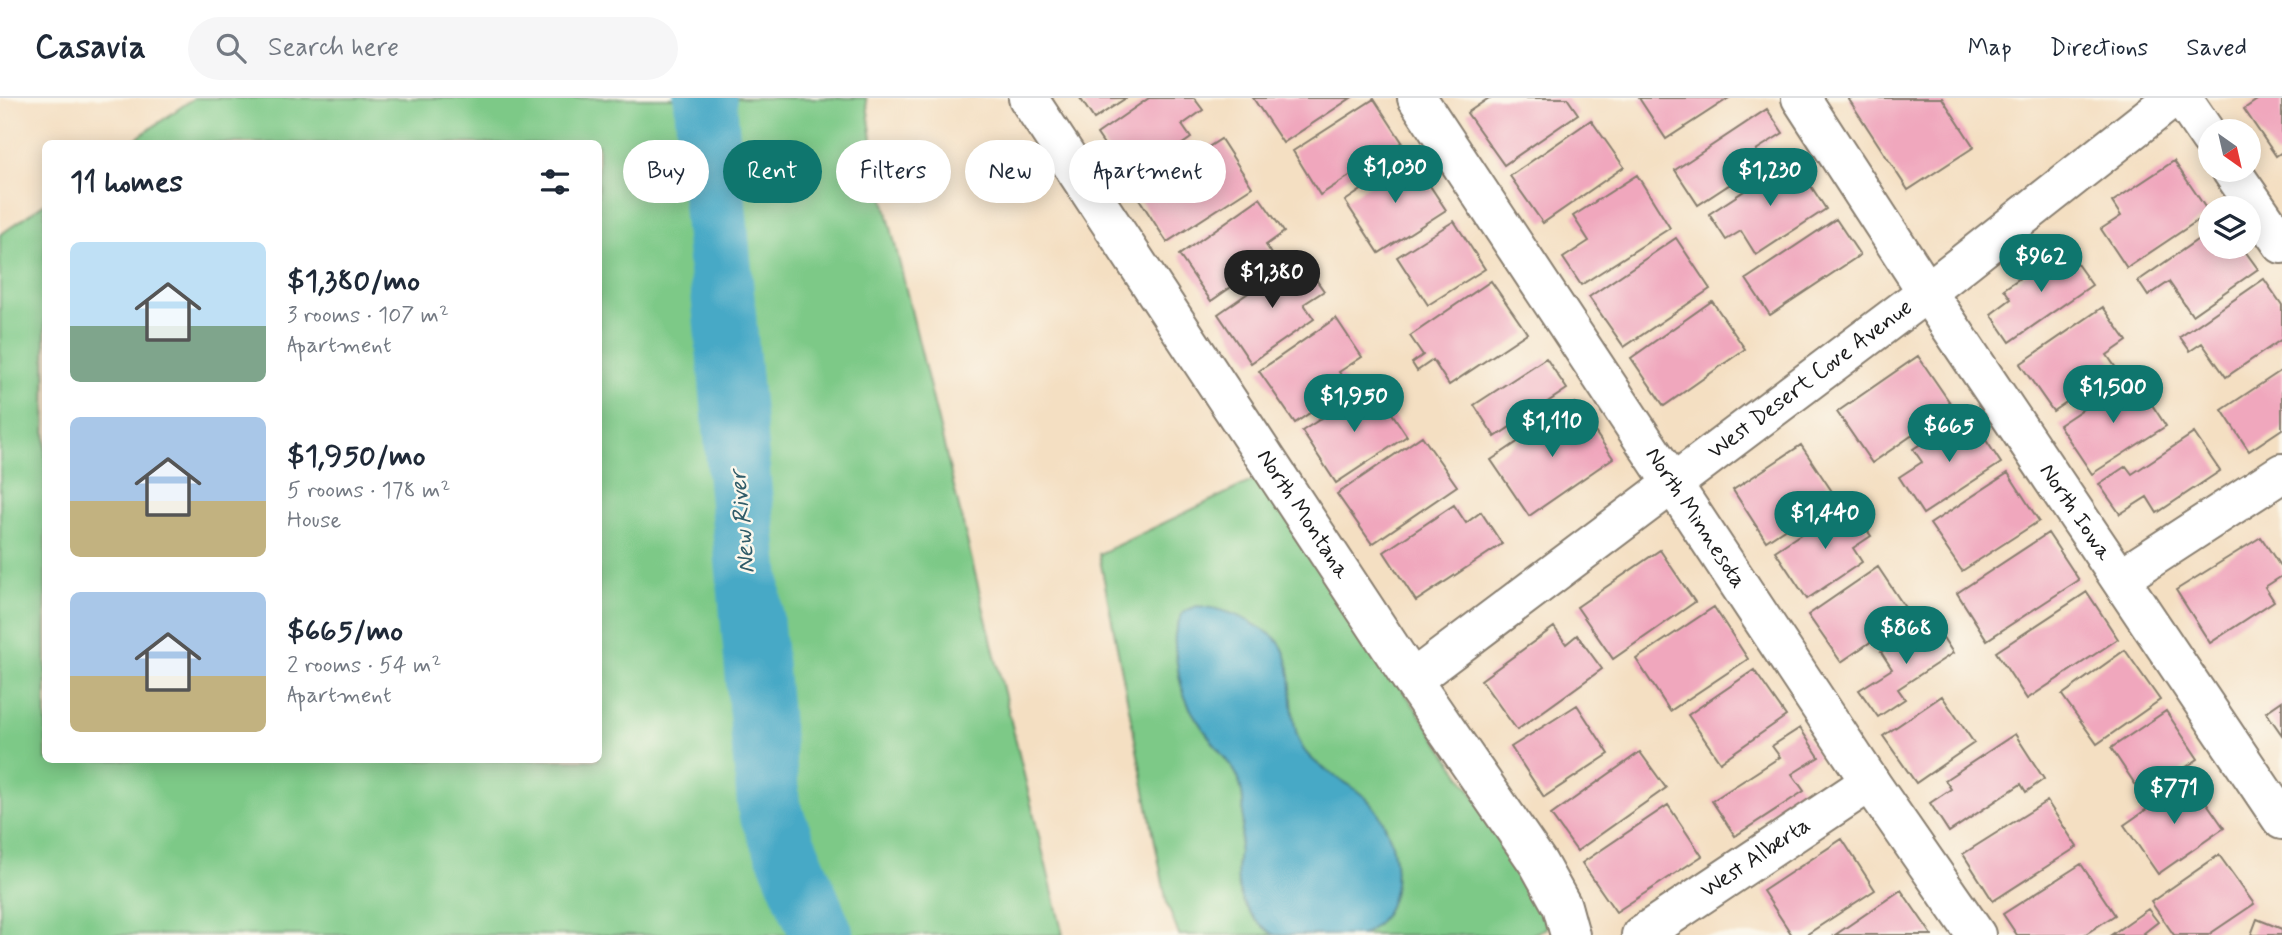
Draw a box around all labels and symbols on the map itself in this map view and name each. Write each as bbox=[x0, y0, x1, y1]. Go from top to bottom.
north arrow bbox=[2198, 119, 2261, 182]
pin: $1,030 bbox=[1338, 146, 1452, 205]
pin: $1,230 bbox=[1713, 148, 1827, 208]
pin: $962 bbox=[2000, 234, 2082, 294]
pin: $1,380 bbox=[1215, 250, 1329, 310]
street label: West Desert Cove Avenue bbox=[1702, 293, 1919, 467]
pin: $1,500 bbox=[2056, 366, 2170, 425]
pin: $1,950 bbox=[1297, 374, 1411, 434]
pin: $1,110 bbox=[1495, 400, 1609, 459]
pin: $665 bbox=[1908, 404, 1990, 464]
street label: North Minnesota bbox=[1638, 442, 1753, 594]
street label: North Montana bbox=[1249, 444, 1357, 585]
street label: North Iowa bbox=[2032, 458, 2119, 567]
water label: New River bbox=[723, 466, 763, 575]
pin: $1,440 bbox=[1768, 491, 1882, 551]
pin: $868 bbox=[1865, 606, 1947, 666]
pin: $771 bbox=[2133, 766, 2215, 826]
street label: West Alberta bbox=[1695, 811, 1817, 906]

